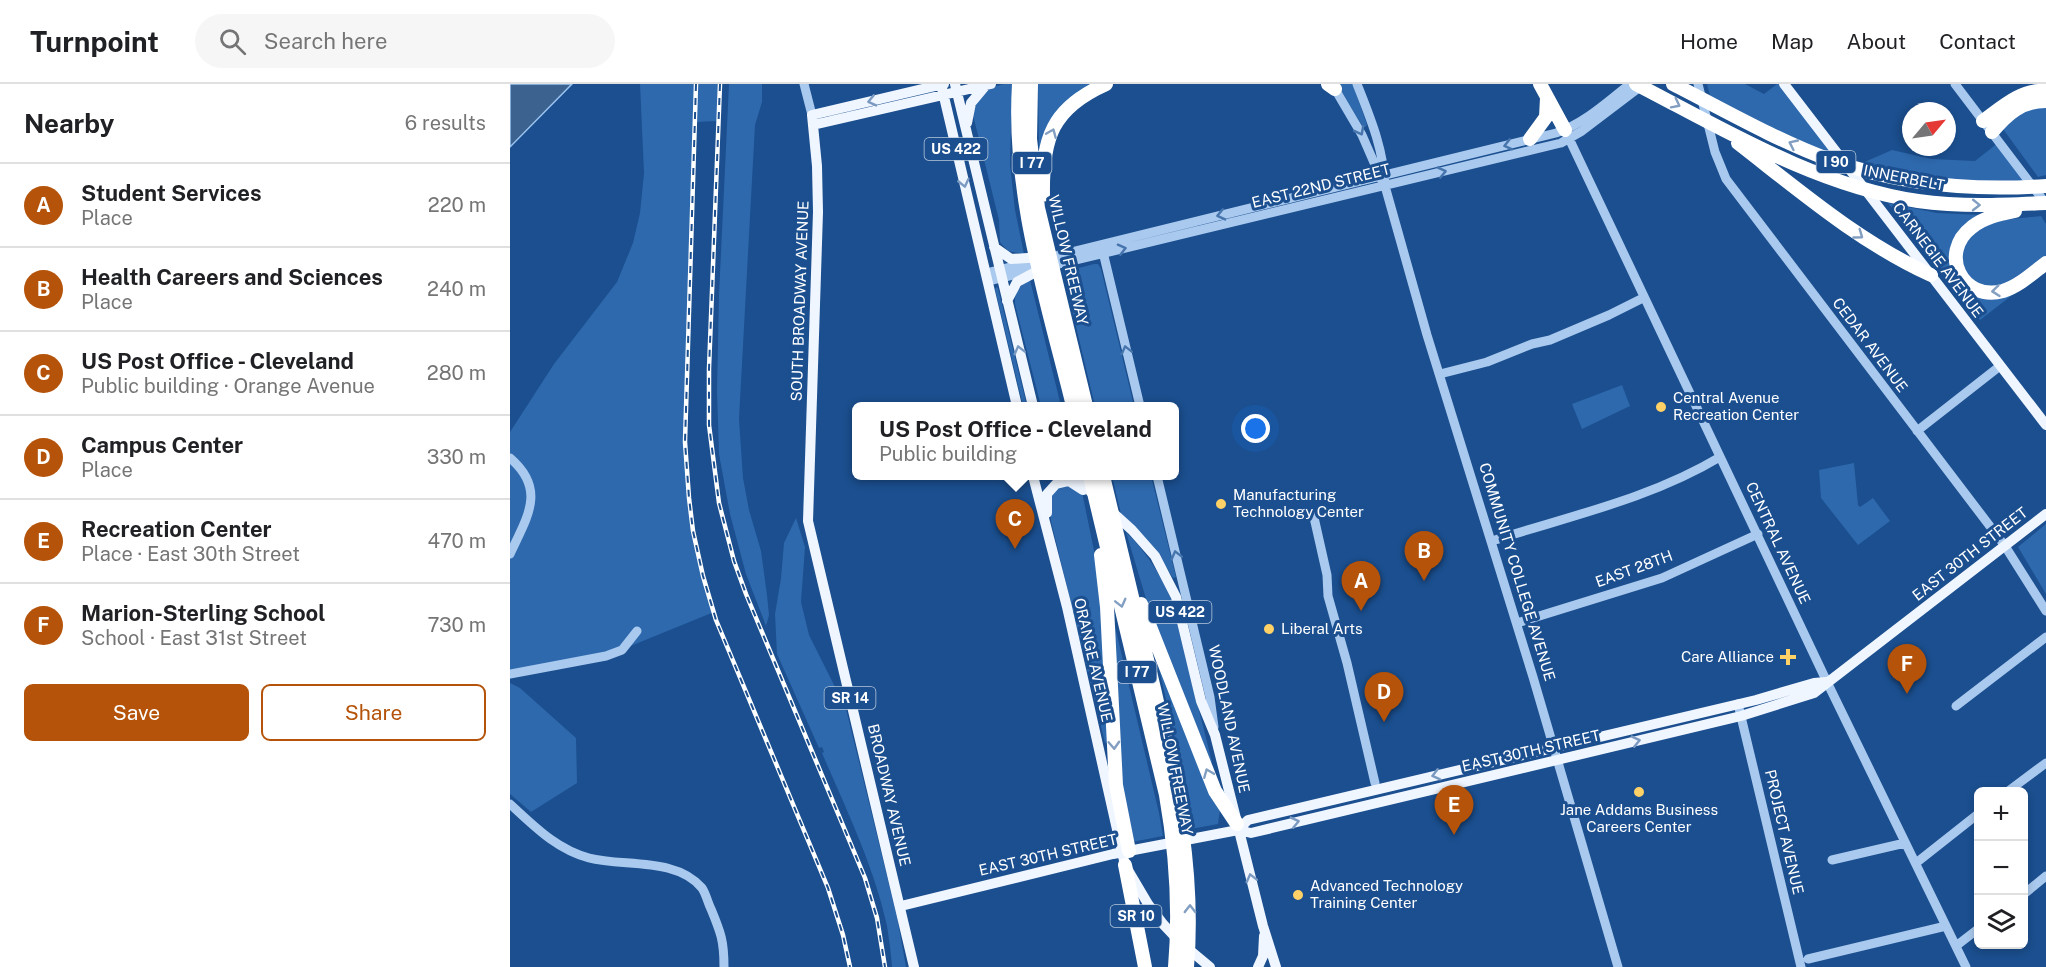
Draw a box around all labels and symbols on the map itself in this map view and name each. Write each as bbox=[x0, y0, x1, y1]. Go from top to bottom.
one-way arrow bbox=[867, 94, 877, 107]
one-way arrow bbox=[1669, 97, 1680, 109]
north arrow bbox=[1902, 102, 1956, 156]
one-way arrow bbox=[1353, 125, 1364, 136]
one-way arrow bbox=[1045, 128, 1057, 139]
one-way arrow bbox=[1503, 137, 1513, 150]
road number: US 422 bbox=[924, 138, 988, 160]
one-way arrow bbox=[1789, 140, 1800, 152]
road number: I 90 bbox=[1816, 151, 1856, 173]
road number: I 77 bbox=[1012, 152, 1052, 174]
street label: EAST 22ND STREET bbox=[1250, 160, 1392, 211]
street label: INNERBELT bbox=[1862, 161, 1946, 194]
one-way arrow bbox=[1437, 166, 1447, 179]
one-way arrow bbox=[957, 177, 970, 187]
street label: WILLOW FREEWAY bbox=[1045, 193, 1092, 327]
street label: CARNEGIE AVENUE bbox=[1890, 199, 1987, 320]
one-way arrow bbox=[1971, 199, 1980, 211]
street label: SOUTH BROADWAY AVENUE bbox=[788, 200, 811, 402]
one-way arrow bbox=[1216, 207, 1226, 220]
one-way arrow bbox=[1852, 228, 1863, 239]
one-way arrow bbox=[1117, 244, 1127, 257]
one-way arrow bbox=[1991, 284, 2001, 297]
street label: CEDAR AVENUE bbox=[1829, 294, 1911, 395]
one-way arrow bbox=[1013, 345, 1026, 355]
one-way arrow bbox=[1121, 345, 1134, 355]
place label: Central Avenue Recreation Center bbox=[1673, 389, 1799, 423]
marker: Central Avenue Recreation Center bbox=[1654, 400, 1668, 414]
your location bbox=[1241, 414, 1270, 443]
street label: COMMUNITY COLLEGE AVENUE bbox=[1476, 461, 1559, 683]
street label: CENTRAL AVENUE bbox=[1743, 479, 1814, 606]
place label: Manufacturing Technology Center bbox=[1233, 486, 1364, 520]
marker: Manufacturing Technology Center bbox=[1214, 497, 1228, 511]
pin: C bbox=[996, 500, 1034, 549]
street label: EAST 30TH STREET bbox=[1909, 503, 2031, 604]
pin: B bbox=[1404, 532, 1444, 581]
street label: EAST 28TH bbox=[1593, 547, 1675, 590]
one-way arrow bbox=[1170, 550, 1183, 560]
pin: A bbox=[1342, 562, 1380, 611]
street label: ORANGE AVENUE bbox=[1071, 596, 1116, 723]
one-way arrow bbox=[1113, 598, 1126, 608]
road number: US 422 bbox=[1148, 601, 1212, 623]
place label: Liberal Arts bbox=[1281, 620, 1363, 637]
marker: Liberal Arts bbox=[1262, 622, 1276, 636]
street label: WOODLAND AVENUE bbox=[1205, 643, 1253, 794]
pin: F bbox=[1888, 644, 1926, 694]
place label: Care Alliance bbox=[1681, 648, 1774, 665]
marker: Care Alliance bbox=[1779, 648, 1797, 666]
road number: I 77 bbox=[1118, 661, 1156, 683]
pin: D bbox=[1364, 672, 1404, 722]
road number: SR 14 bbox=[824, 687, 876, 709]
street label: WILLOW FREEWAY bbox=[1154, 702, 1197, 836]
street label: BROADWAY AVENUE bbox=[865, 722, 914, 868]
street label: EAST 30TH STREET bbox=[1460, 726, 1602, 775]
one-way arrow bbox=[1630, 736, 1640, 749]
one-way arrow bbox=[1107, 741, 1120, 750]
one-way arrow bbox=[1432, 768, 1442, 781]
street label: PROJECT AVENUE bbox=[1762, 768, 1807, 896]
one-way arrow bbox=[1203, 769, 1215, 780]
marker: Jane Addams Business Careers Center bbox=[1632, 785, 1646, 799]
pin: E bbox=[1434, 786, 1474, 835]
place label: Jane Addams Business Careers Center bbox=[1560, 801, 1718, 835]
one-way arrow bbox=[1290, 817, 1300, 830]
street label: EAST 30TH STREET bbox=[977, 830, 1119, 879]
one-way arrow bbox=[1245, 873, 1258, 883]
place label: Advanced Technology Training Center bbox=[1310, 877, 1463, 911]
marker: Advanced Technology Training Center bbox=[1291, 888, 1305, 902]
one-way arrow bbox=[1183, 904, 1196, 913]
road number: SR 10 bbox=[1110, 905, 1162, 927]

